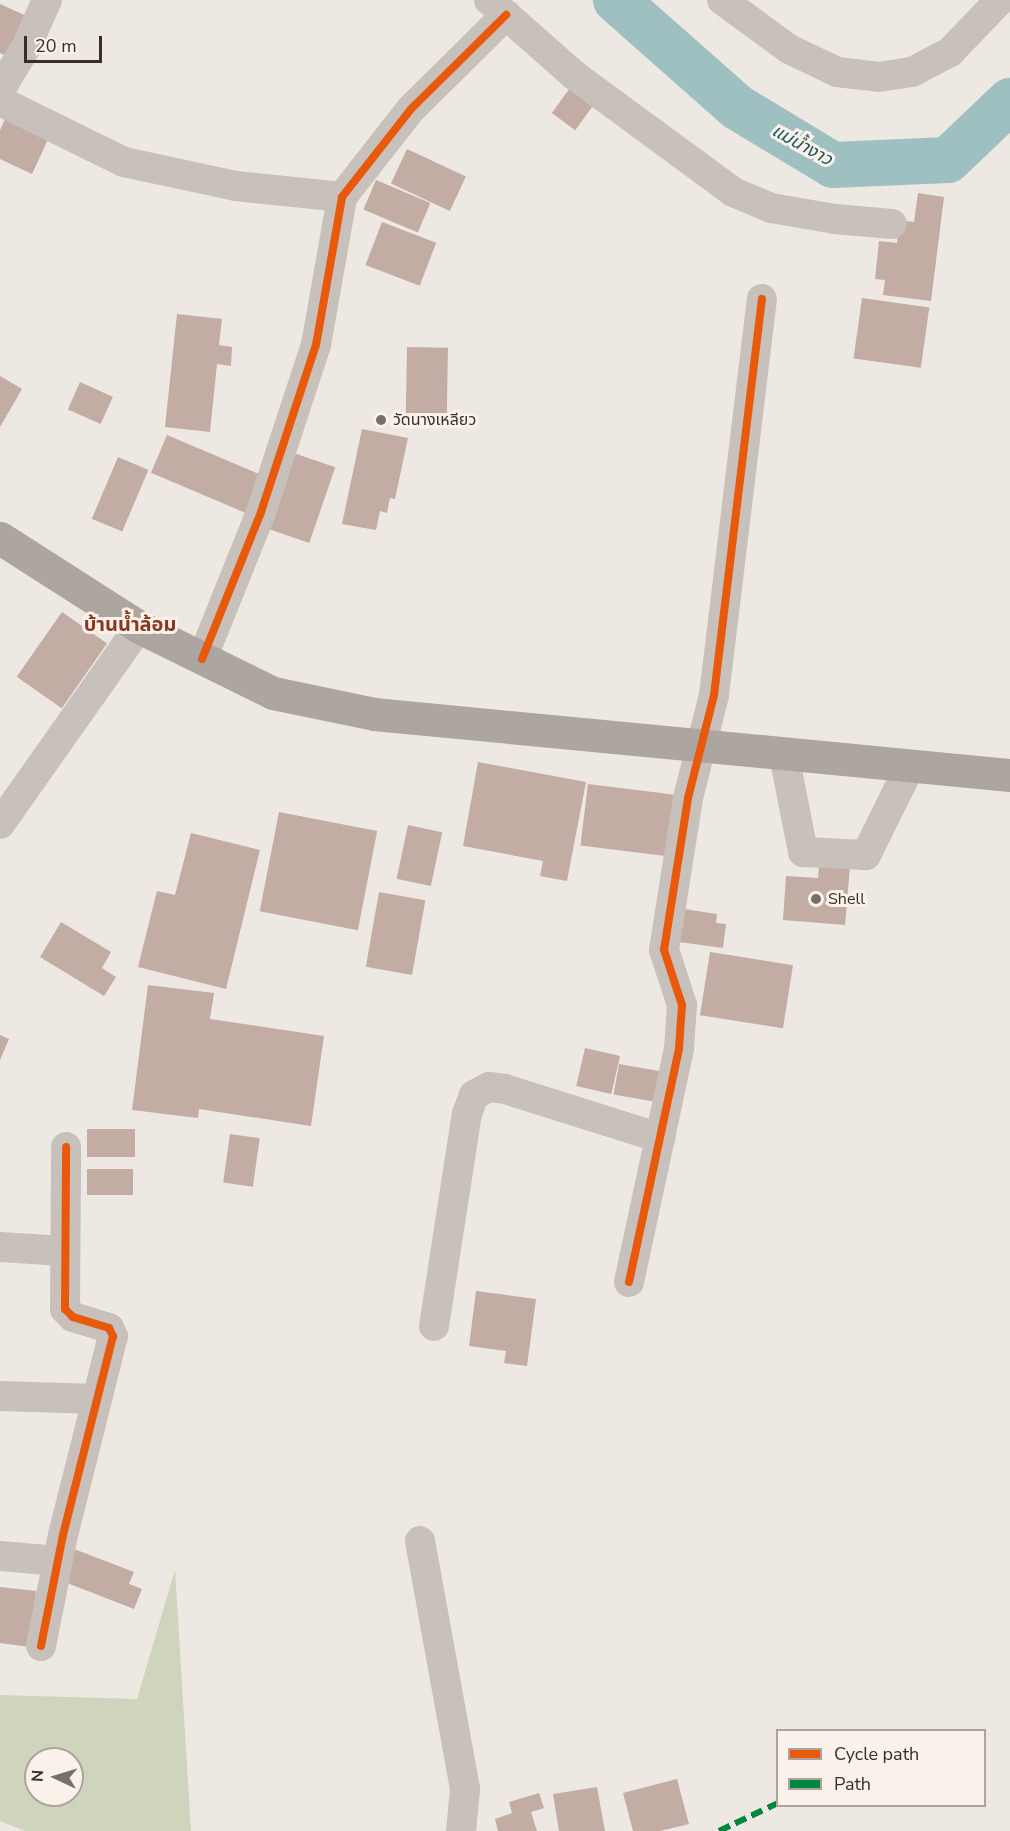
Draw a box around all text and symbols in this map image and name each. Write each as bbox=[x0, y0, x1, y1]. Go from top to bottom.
scale bar bbox=[27, 24, 105, 62]
text: 20 m bbox=[35, 34, 77, 58]
water label: แม่น้ำงาว bbox=[768, 120, 836, 170]
place label: วัดนางเหลียว bbox=[393, 410, 476, 430]
marker: วัดนางเหลียว bbox=[374, 413, 388, 427]
district label: บ้านน้ำล้อม bbox=[84, 612, 176, 636]
place label: Shell bbox=[828, 889, 865, 909]
marker: Shell bbox=[809, 892, 823, 906]
legend bbox=[776, 1729, 986, 1807]
text: Cycle path bbox=[834, 1742, 919, 1766]
north arrow bbox=[24, 1747, 84, 1807]
text: N bbox=[27, 1769, 49, 1783]
text: Path bbox=[834, 1772, 871, 1796]

